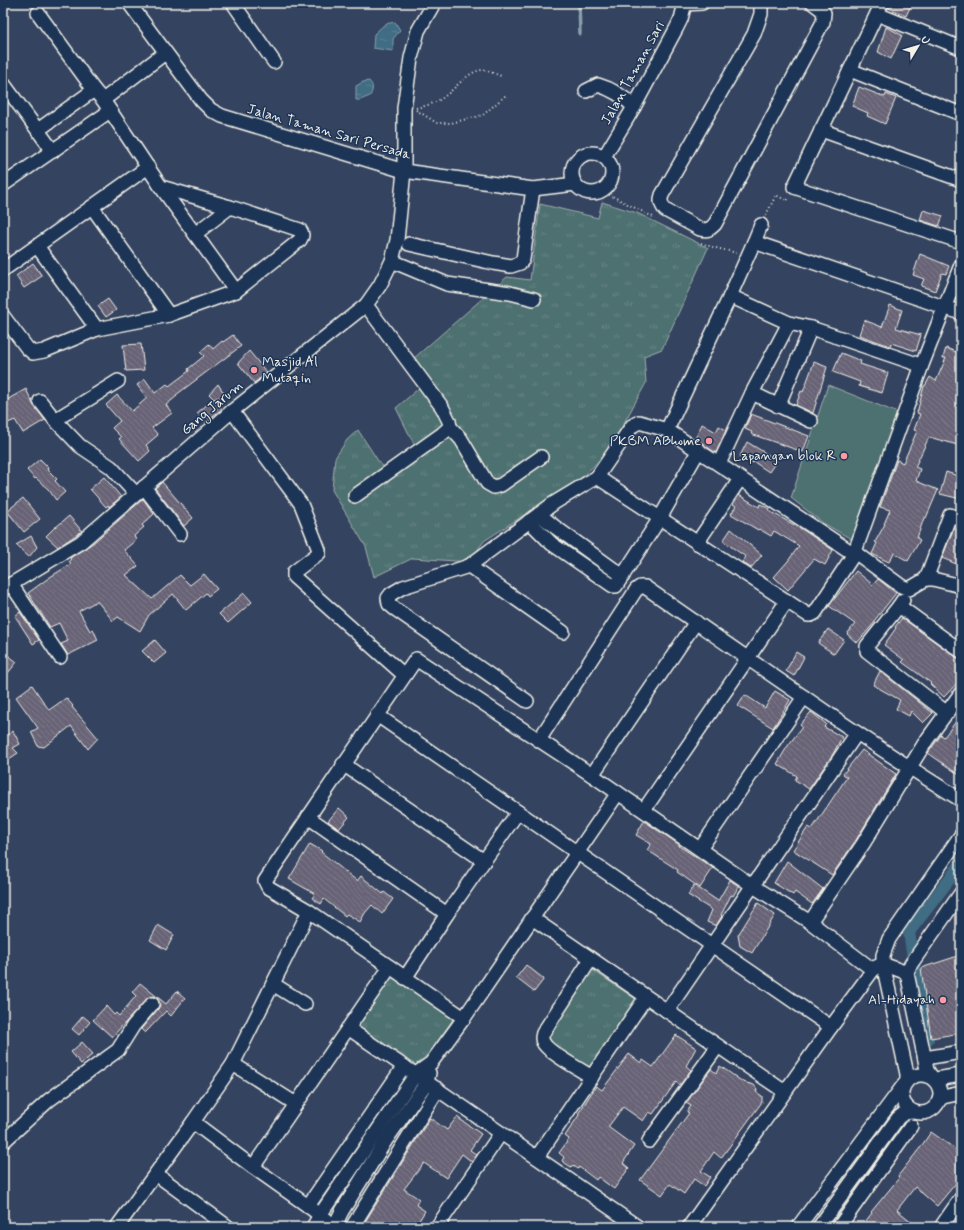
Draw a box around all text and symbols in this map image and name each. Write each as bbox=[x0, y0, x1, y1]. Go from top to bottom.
street label: Jalan Taman Sari bbox=[597, 18, 669, 128]
north arrow bbox=[898, 26, 938, 66]
text: U bbox=[917, 33, 933, 48]
street label: Jalan Taman Sari Persada bbox=[245, 100, 414, 164]
place label: Masjid Al Mutaqin bbox=[262, 353, 318, 387]
marker: Masjid Al Mutaqin bbox=[249, 365, 259, 375]
street label: Gang Jarum bbox=[177, 377, 247, 440]
place label: PKBM ABhome bbox=[610, 432, 701, 450]
marker: PKBM ABhome bbox=[704, 436, 714, 446]
place label: Lapangan blok R bbox=[733, 447, 836, 465]
marker: Lapangan blok R bbox=[839, 451, 849, 461]
place label: Al-Hidayah bbox=[868, 991, 935, 1009]
marker: Al-Hidayah bbox=[938, 995, 948, 1005]

